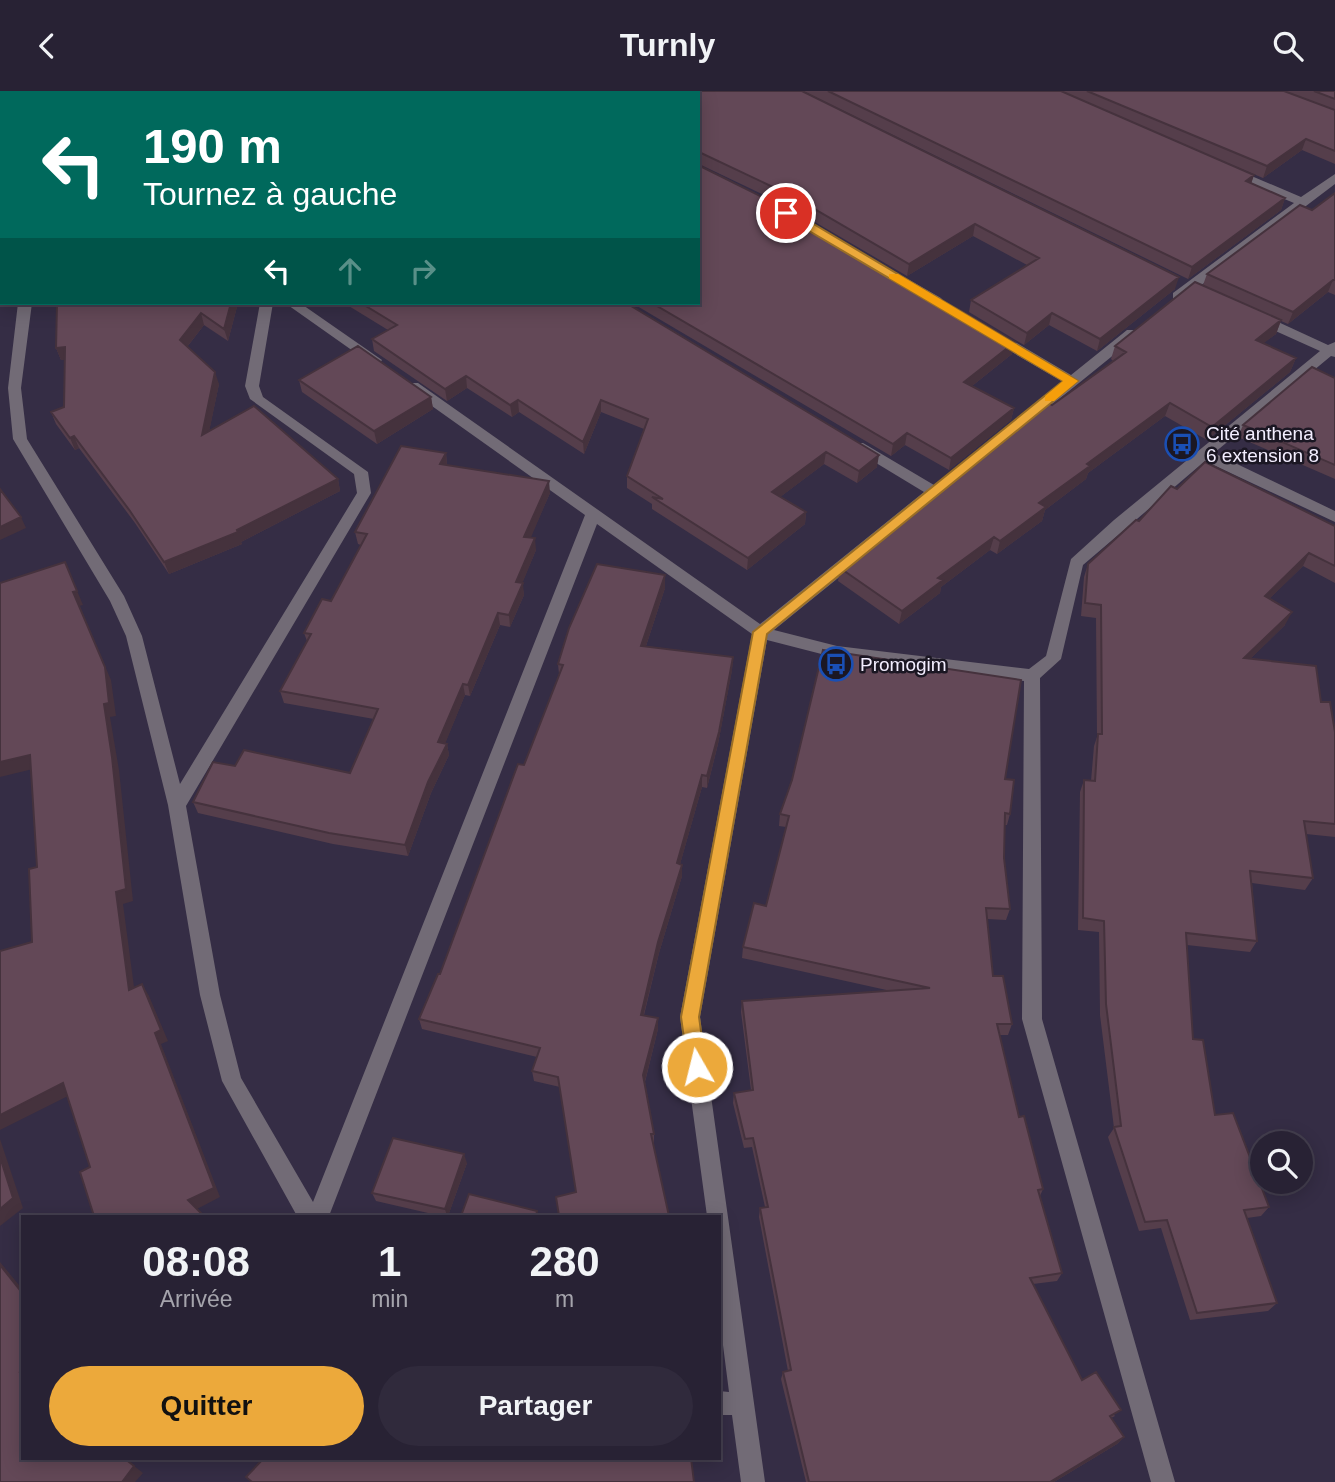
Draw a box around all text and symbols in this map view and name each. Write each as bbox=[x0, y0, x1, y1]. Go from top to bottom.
icon: back bbox=[28, 27, 66, 65]
text: Turnly bbox=[620, 27, 715, 63]
icon: search bbox=[1269, 27, 1307, 65]
icon: left bbox=[28, 119, 119, 210]
text: 190 m bbox=[143, 119, 282, 173]
text: Tournez à gauche bbox=[143, 176, 397, 212]
pin bbox=[756, 183, 816, 243]
icon: arrive bbox=[767, 194, 805, 232]
icon: left bbox=[258, 252, 296, 290]
icon: ahead bbox=[331, 252, 369, 290]
icon: right bbox=[404, 252, 442, 290]
place label: Cité anthena 6 extension 8 bbox=[1206, 423, 1319, 466]
bus stop icon: Cité anthena 6 extension 8 bbox=[1163, 425, 1201, 463]
bus stop icon: Promogim bbox=[817, 645, 855, 683]
place label: Promogim bbox=[860, 654, 947, 675]
position arrow bbox=[660, 1030, 734, 1104]
map controls bbox=[1250, 1131, 1313, 1194]
button: search bbox=[1250, 1131, 1313, 1194]
text: 08:08 bbox=[142, 1238, 250, 1285]
text: 1 bbox=[378, 1238, 401, 1285]
text: 280 bbox=[530, 1238, 600, 1285]
text: Arrivée bbox=[160, 1286, 233, 1312]
text: min bbox=[371, 1286, 408, 1312]
text: m bbox=[555, 1286, 574, 1312]
button: Quitter bbox=[49, 1366, 364, 1446]
button: Partager bbox=[378, 1366, 693, 1446]

